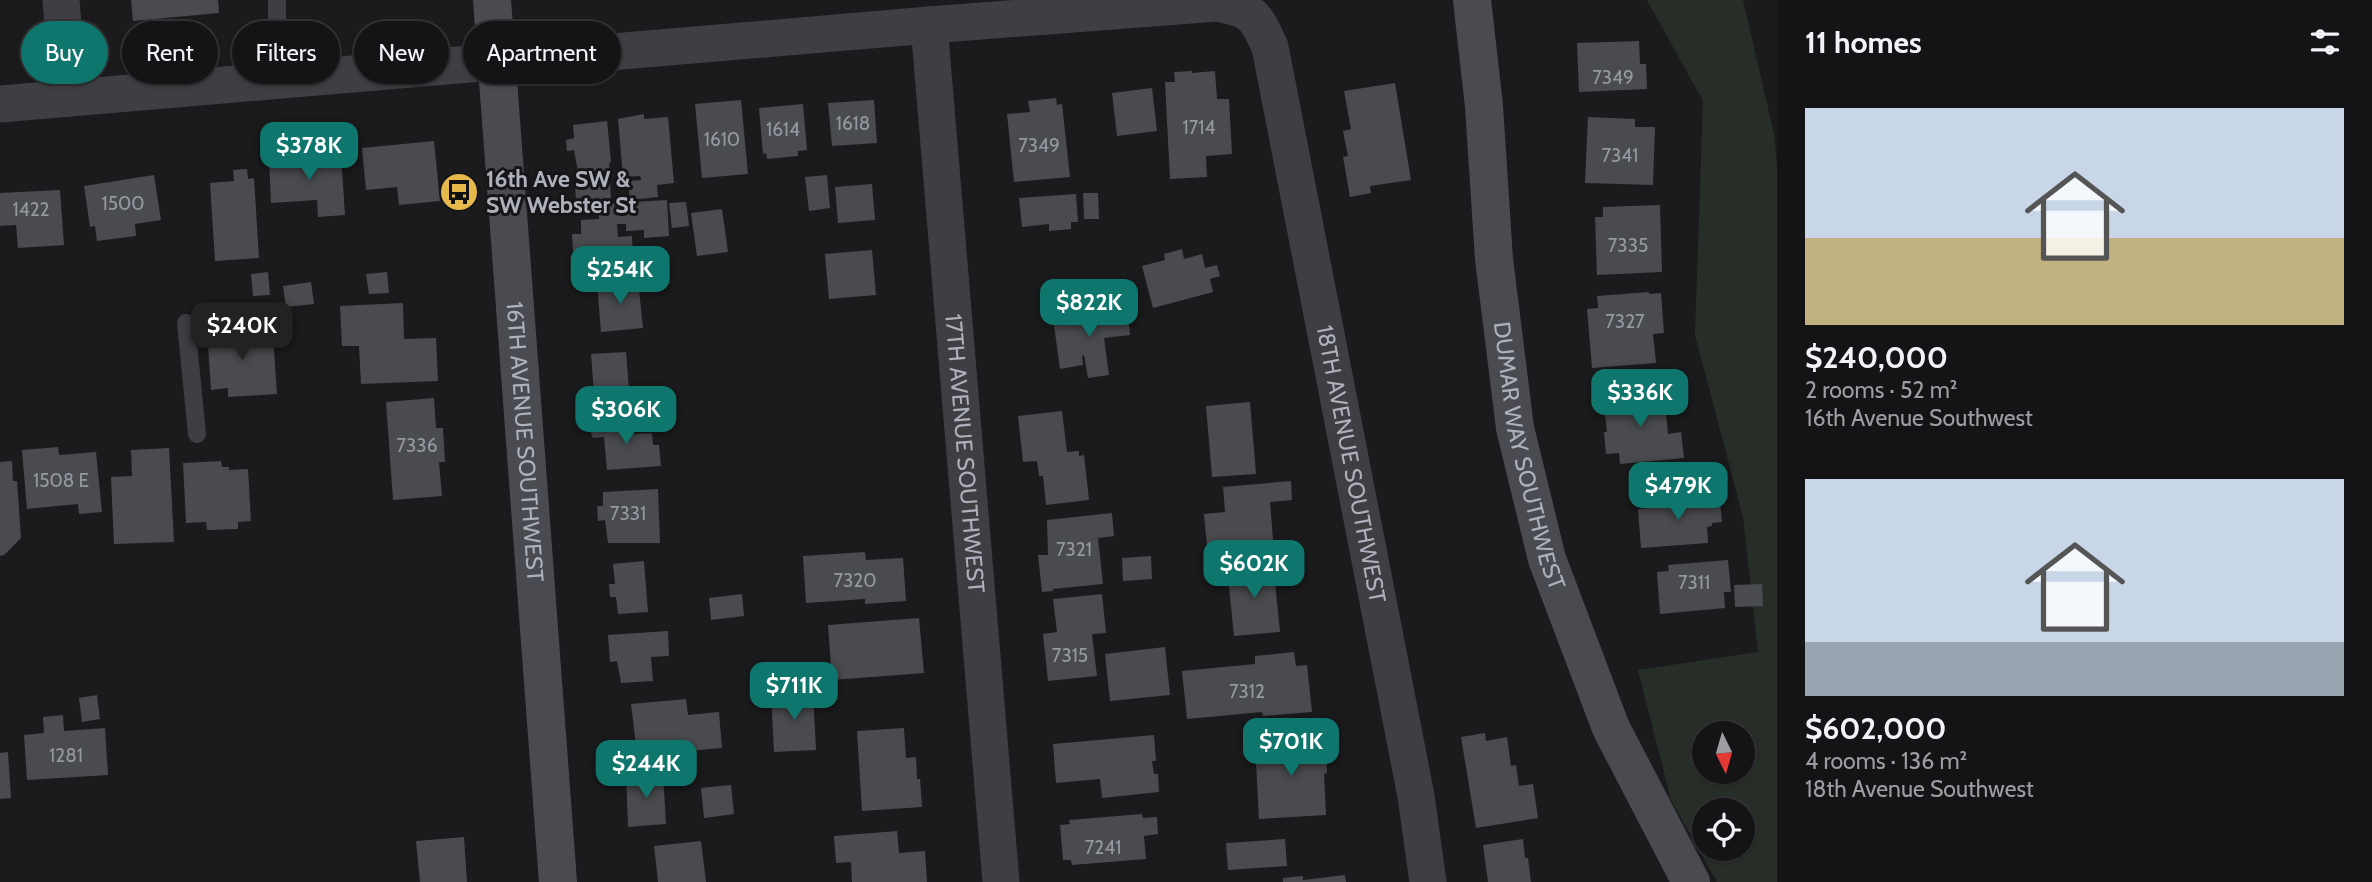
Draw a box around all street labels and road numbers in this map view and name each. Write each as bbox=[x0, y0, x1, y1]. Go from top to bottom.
street label: 16TH AVENUE SOUTHWEST bbox=[501, 301, 549, 583]
street label: 17TH AVENUE SOUTHWEST bbox=[939, 313, 991, 594]
street label: DUMAR WAY SOUTHWEST bbox=[1488, 320, 1571, 594]
street label: 18TH AVENUE SOUTHWEST bbox=[1311, 323, 1392, 605]

